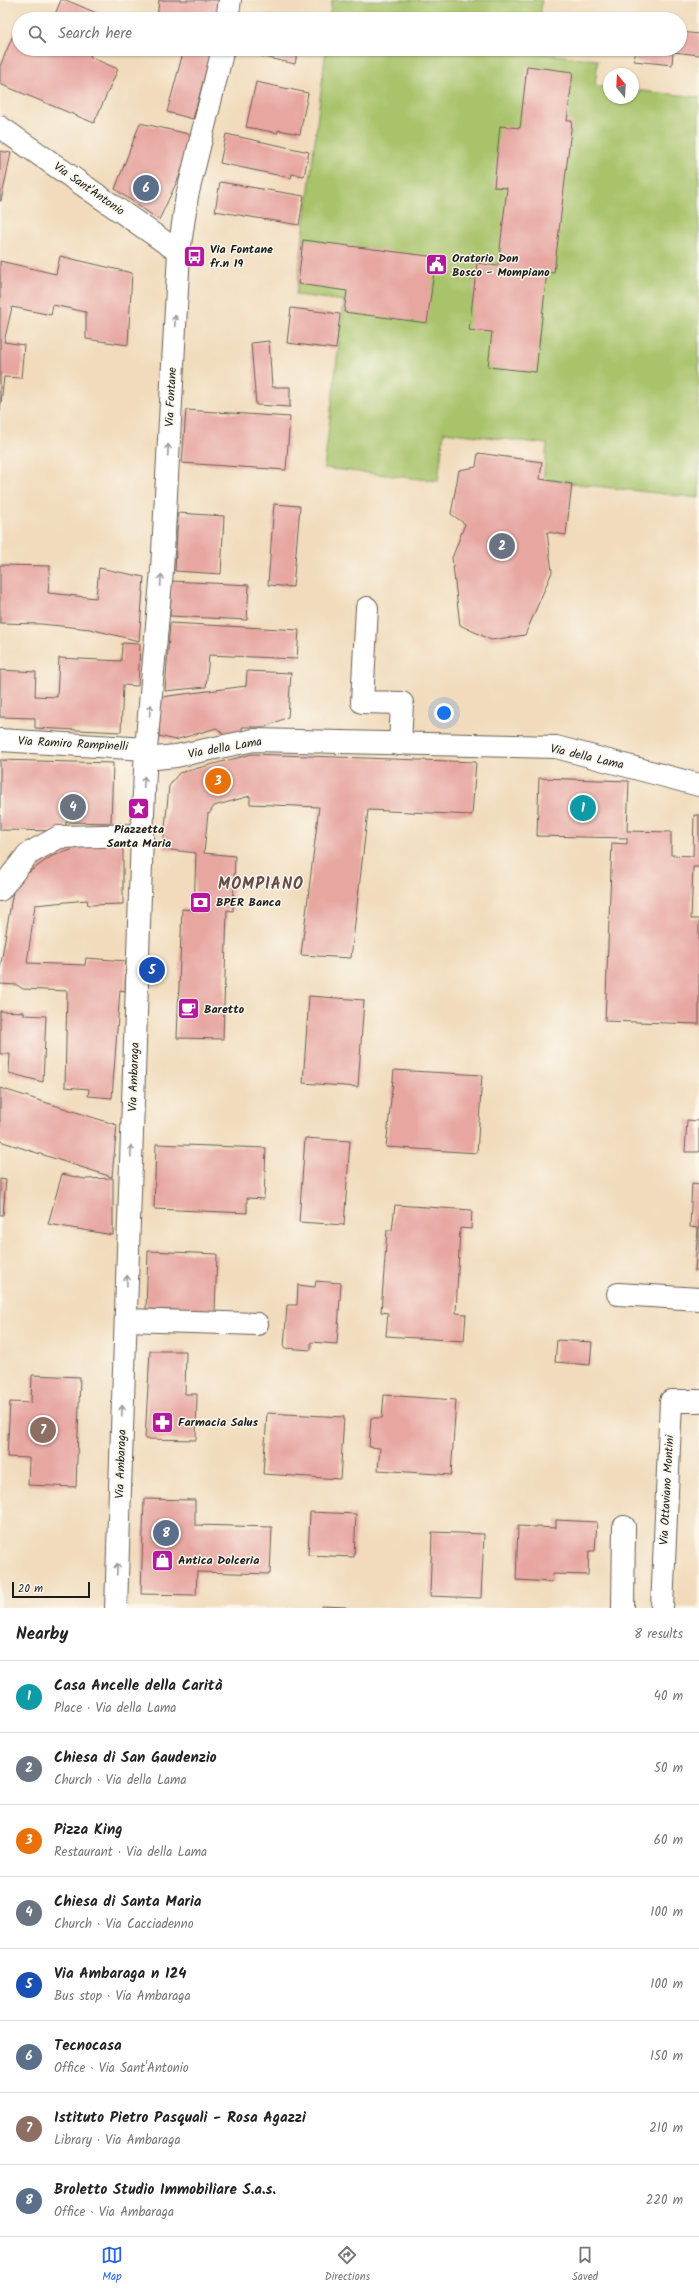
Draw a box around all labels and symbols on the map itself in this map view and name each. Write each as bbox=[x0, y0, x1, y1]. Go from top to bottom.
north arrow bbox=[603, 68, 639, 104]
street label: Via Sant'Antonio bbox=[50, 157, 128, 221]
pin: 6 bbox=[133, 173, 159, 203]
place label: Via Fontane fr.n 19 bbox=[210, 240, 273, 273]
bus stop icon: Via Fontane fr.n 19 bbox=[181, 243, 207, 269]
place label: Oratorio Don Bosco - Mompiano bbox=[452, 249, 550, 282]
public building icon: Oratorio Don Bosco - Mompiano bbox=[424, 252, 450, 278]
one-way arrow bbox=[171, 315, 179, 328]
street label: Via Fontane bbox=[160, 366, 182, 427]
one-way arrow bbox=[164, 444, 172, 457]
pin: 2 bbox=[489, 531, 515, 561]
one-way arrow bbox=[157, 574, 164, 587]
your location bbox=[434, 703, 454, 723]
one-way arrow bbox=[146, 704, 153, 717]
street label: Via Ramiro Rampinelli bbox=[17, 732, 130, 756]
street label: Via della Lama bbox=[187, 732, 264, 764]
street label: Via della Lama bbox=[548, 739, 626, 775]
pin: 3 bbox=[205, 766, 231, 796]
one-way arrow bbox=[141, 776, 148, 789]
pin: 4 bbox=[60, 792, 86, 822]
pin: 1 bbox=[570, 793, 596, 823]
place icon: Piazzetta Santa Maria bbox=[126, 795, 152, 821]
place label: Piazzetta Santa Maria bbox=[107, 820, 171, 853]
district label: MOMPIANO bbox=[218, 872, 304, 897]
bank icon: BPER Banca bbox=[187, 889, 213, 915]
place label: BPER Banca bbox=[216, 893, 281, 912]
pin: 5 bbox=[139, 955, 165, 985]
cafe icon: Baretto bbox=[175, 996, 201, 1022]
place label: Baretto bbox=[204, 1000, 245, 1019]
street label: Via Ambaraga bbox=[123, 1042, 145, 1112]
one-way arrow bbox=[127, 1145, 135, 1158]
one-way arrow bbox=[123, 1275, 131, 1288]
one-way arrow bbox=[119, 1405, 126, 1418]
pharmacy icon: Farmacia Salus bbox=[150, 1409, 176, 1435]
place label: Farmacia Salus bbox=[178, 1413, 258, 1432]
pin: 7 bbox=[30, 1415, 56, 1445]
street label: Via Ambaraga bbox=[110, 1429, 132, 1499]
street label: Via Ottaviano Montini bbox=[655, 1433, 679, 1546]
pin: 8 bbox=[153, 1518, 179, 1548]
shop icon: Antica Dolceria bbox=[149, 1547, 175, 1573]
place label: Antica Dolceria bbox=[178, 1551, 259, 1570]
one-way arrow bbox=[113, 1563, 121, 1576]
scale bar bbox=[12, 1580, 90, 1599]

